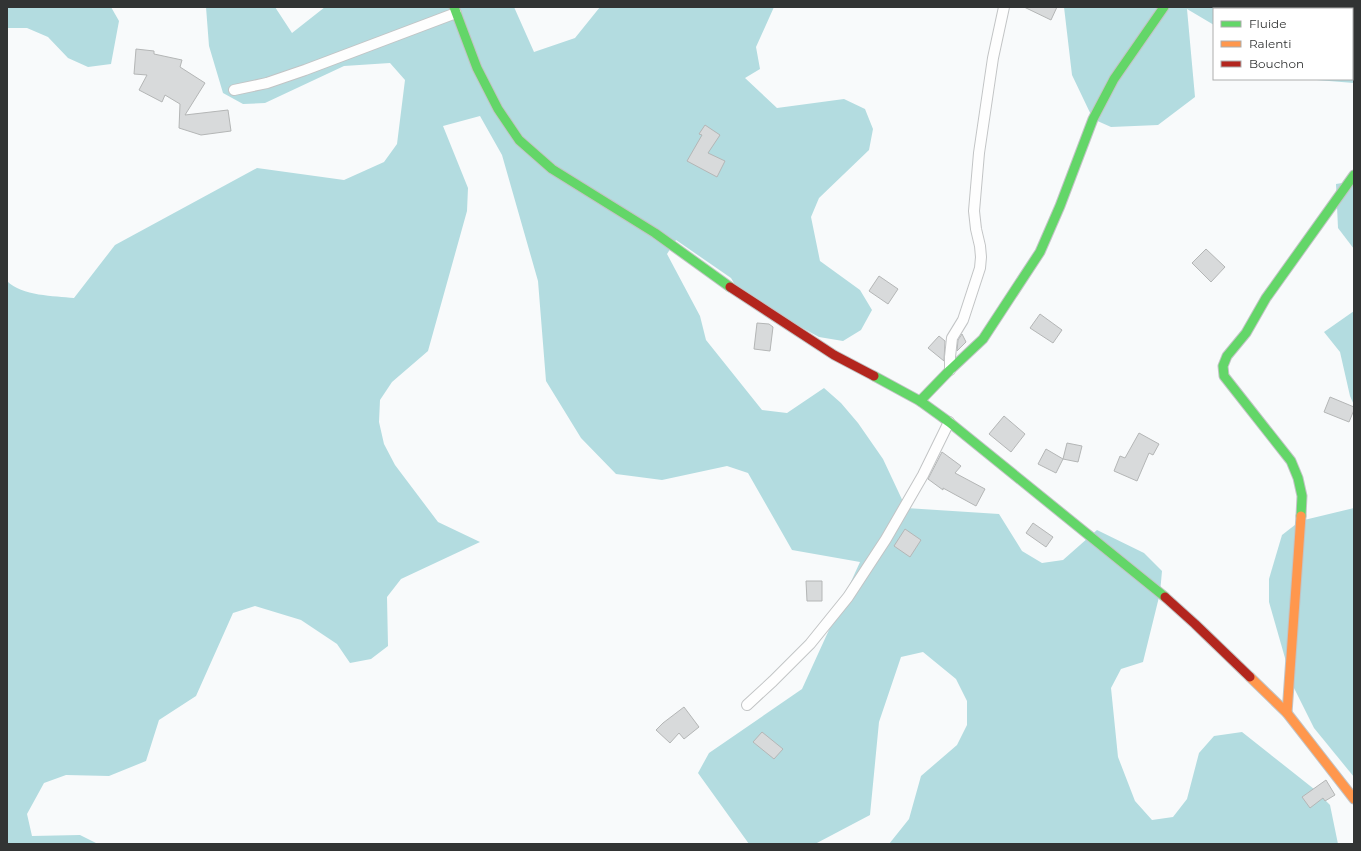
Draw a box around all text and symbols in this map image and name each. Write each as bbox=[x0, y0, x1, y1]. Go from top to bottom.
legend bbox=[1213, 8, 1353, 80]
text: Fluide bbox=[1249, 16, 1287, 31]
text: Ralenti bbox=[1249, 36, 1291, 51]
text: Bouchon bbox=[1249, 56, 1304, 71]

